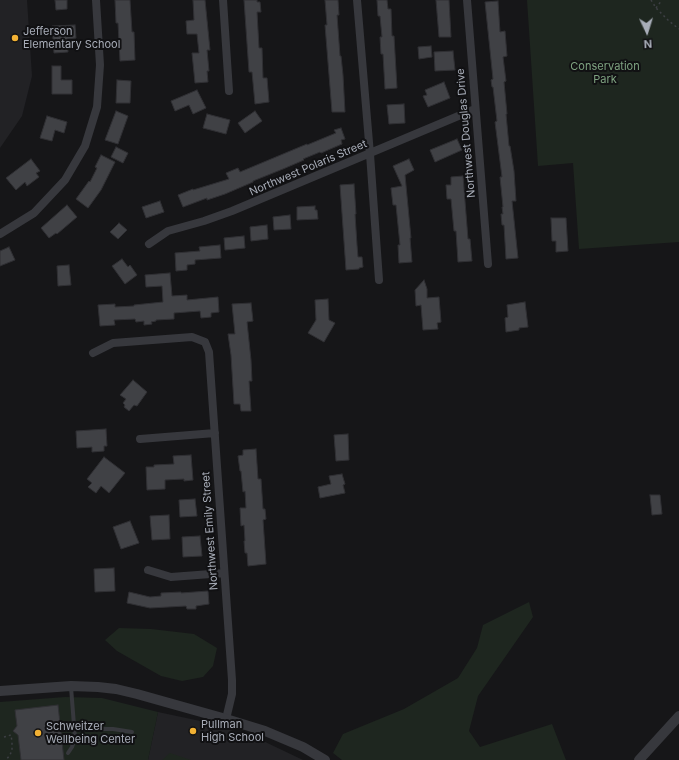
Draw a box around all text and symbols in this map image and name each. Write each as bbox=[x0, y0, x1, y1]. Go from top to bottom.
north arrow bbox=[627, 12, 667, 52]
place label: Jefferson Elementary School bbox=[23, 25, 120, 51]
marker: Jefferson Elementary School bbox=[10, 33, 20, 43]
text: N bbox=[643, 37, 653, 51]
park label: Conservation Park bbox=[570, 60, 640, 86]
street label: Northwest Douglas Drive bbox=[454, 68, 478, 198]
street label: Northwest Polaris Street bbox=[247, 137, 369, 199]
street label: Northwest Emily Street bbox=[199, 471, 221, 591]
place label: Pullman High School bbox=[201, 718, 264, 744]
place label: Schweitzer Wellbeing Center bbox=[46, 720, 135, 746]
marker: Pullman High School bbox=[188, 726, 198, 736]
marker: Schweitzer Wellbeing Center bbox=[33, 728, 43, 738]

